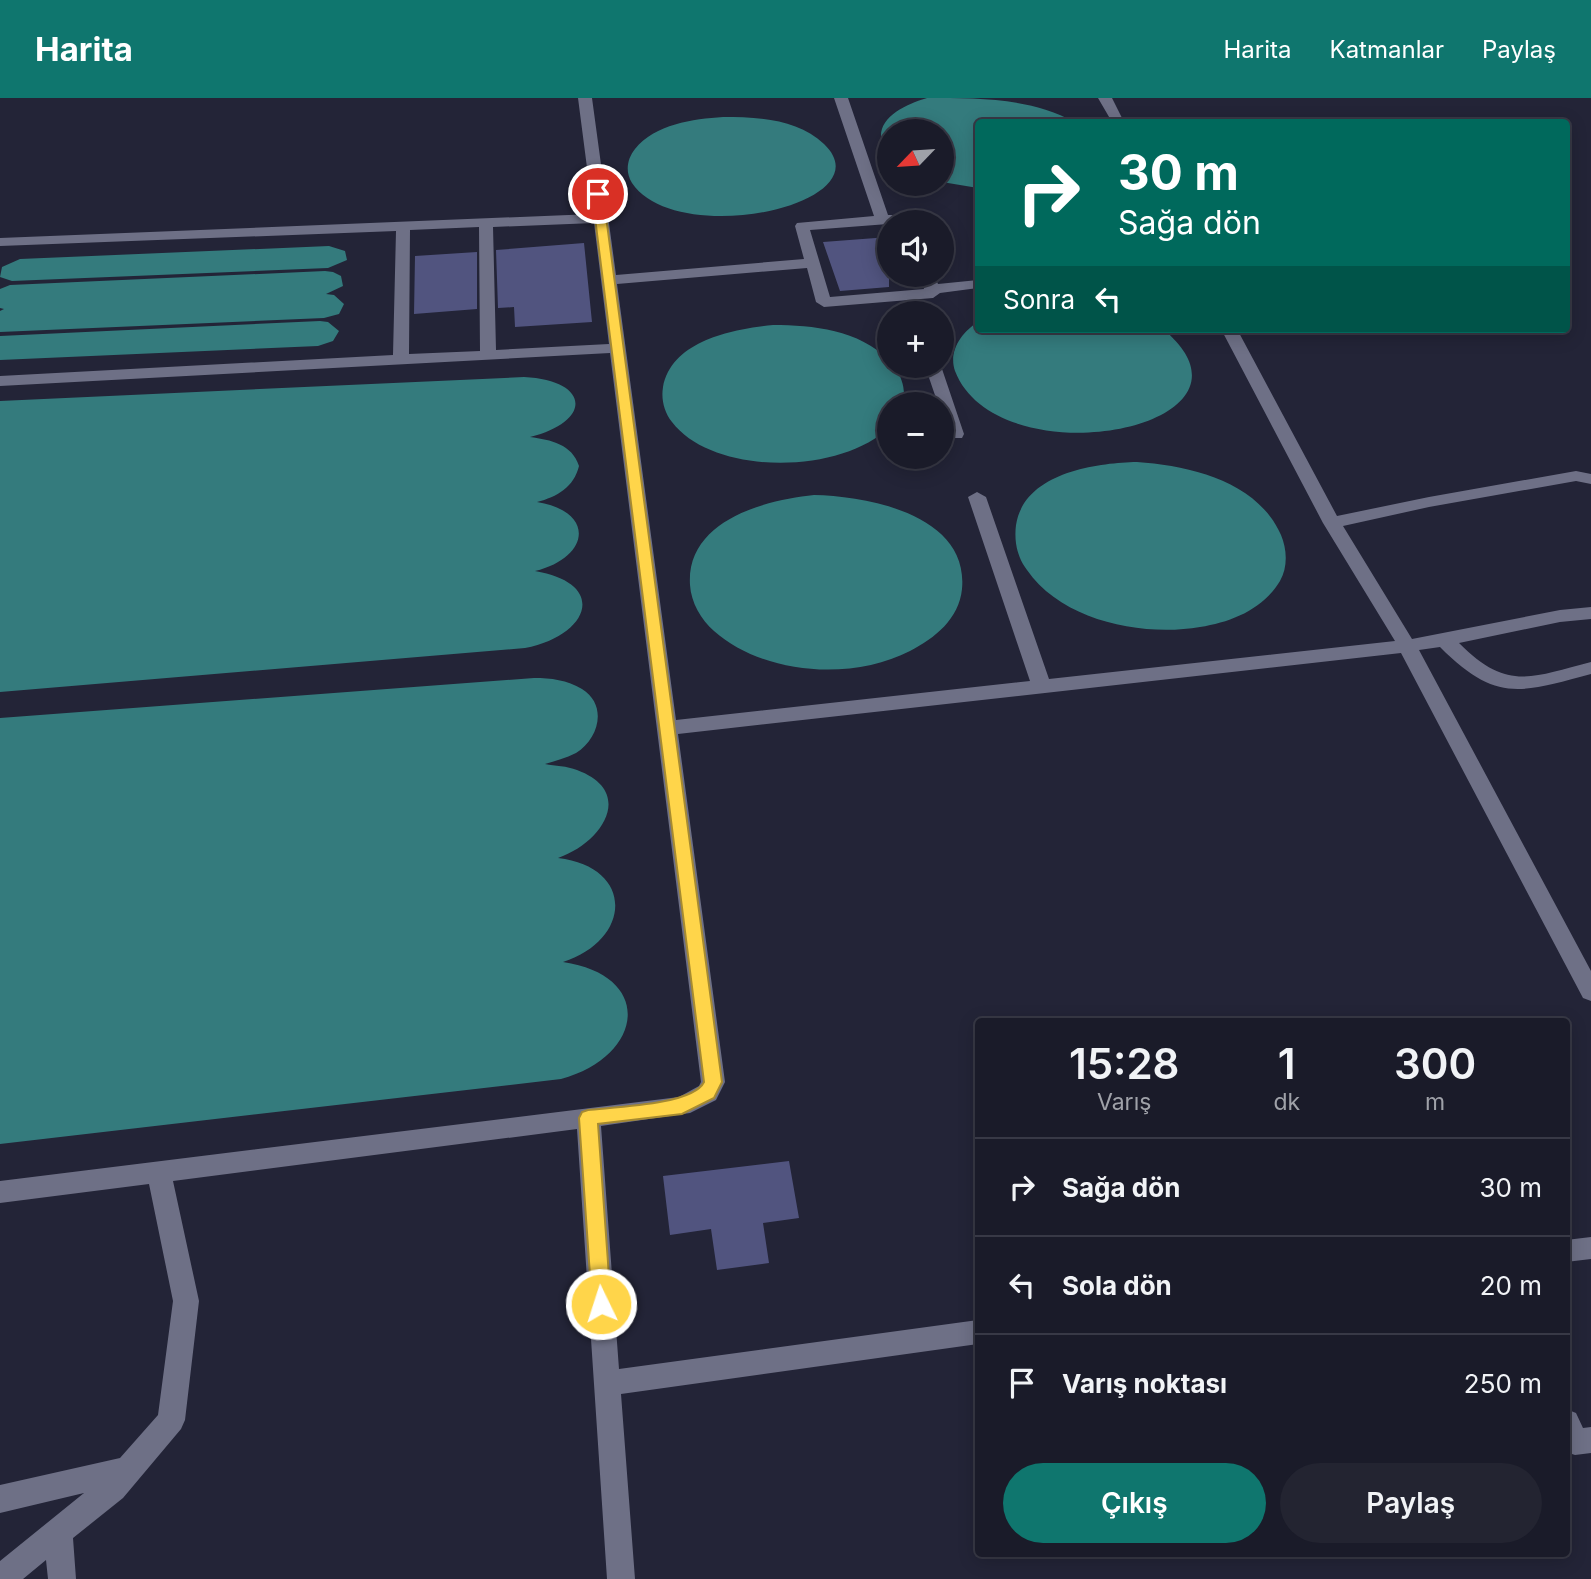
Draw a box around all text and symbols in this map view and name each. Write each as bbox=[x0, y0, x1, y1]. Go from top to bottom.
text: Harita bbox=[35, 29, 133, 69]
text: Harita bbox=[1224, 35, 1292, 64]
text: Katmanlar bbox=[1330, 35, 1444, 64]
text: Paylaş bbox=[1482, 35, 1556, 64]
north arrow bbox=[877, 119, 954, 196]
map controls bbox=[877, 119, 954, 469]
text: 30 m bbox=[1118, 143, 1239, 202]
icon: right bbox=[1003, 147, 1094, 238]
pin bbox=[568, 164, 628, 224]
icon: arrive bbox=[579, 175, 617, 213]
text: Sağa dön bbox=[1118, 203, 1261, 242]
button: sound bbox=[877, 210, 954, 287]
icon: left bbox=[1089, 280, 1127, 318]
text: Sonra bbox=[1003, 284, 1075, 315]
button: + bbox=[877, 301, 954, 378]
button: − bbox=[877, 392, 954, 469]
text: 15:28 bbox=[1069, 1038, 1180, 1089]
text: 1 bbox=[1278, 1038, 1296, 1089]
text: 300 bbox=[1394, 1038, 1476, 1089]
text: Varış bbox=[1097, 1088, 1151, 1116]
text: dk bbox=[1273, 1088, 1300, 1116]
text: m bbox=[1425, 1088, 1445, 1116]
icon: right bbox=[1003, 1168, 1041, 1206]
text: Sağa dön bbox=[1062, 1172, 1180, 1203]
text: 30 m bbox=[1479, 1172, 1542, 1203]
icon: left bbox=[1003, 1266, 1041, 1304]
position arrow bbox=[564, 1267, 638, 1341]
text: Sola dön bbox=[1062, 1270, 1172, 1301]
text: 20 m bbox=[1480, 1270, 1542, 1301]
icon: arrive bbox=[1003, 1364, 1041, 1402]
text: Varış noktası bbox=[1062, 1368, 1227, 1399]
text: 250 m bbox=[1464, 1368, 1542, 1399]
button: Çıkış bbox=[1003, 1463, 1266, 1543]
button: Paylaş bbox=[1280, 1463, 1542, 1543]

